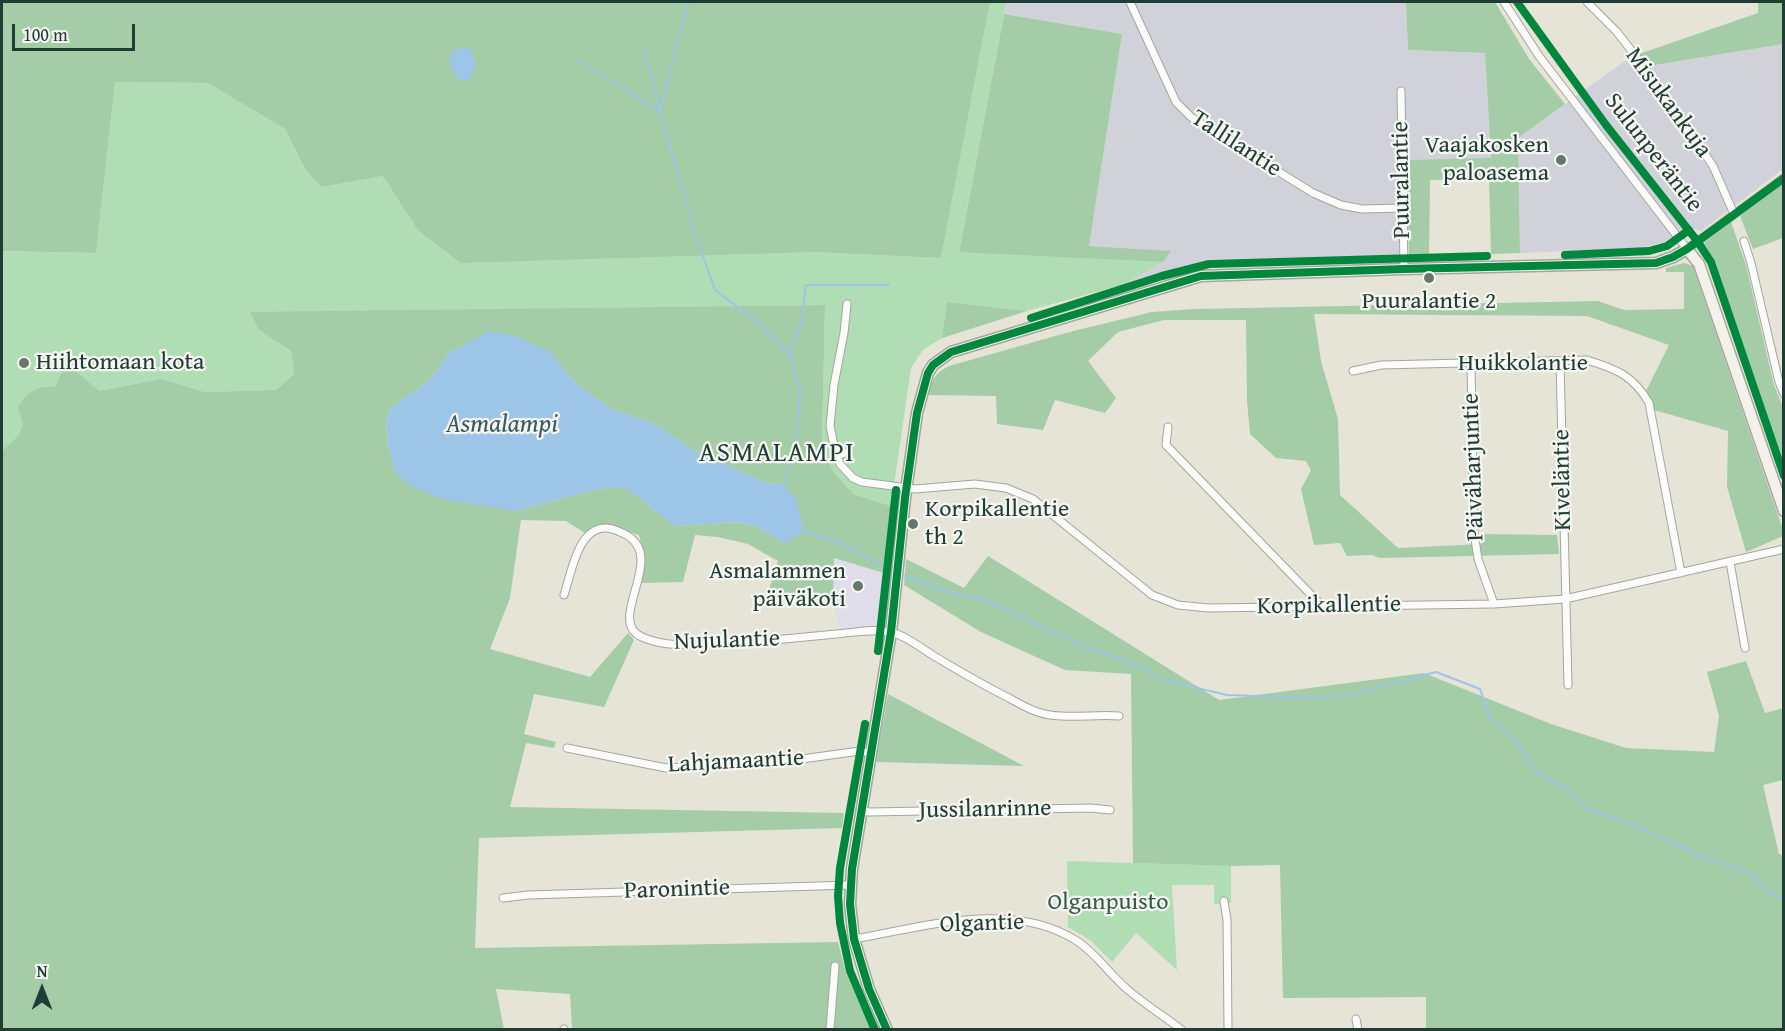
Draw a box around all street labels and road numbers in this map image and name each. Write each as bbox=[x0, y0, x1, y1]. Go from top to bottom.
street label: Misukankuja bbox=[1618, 42, 1718, 164]
street label: Sulunperäntie bbox=[1598, 88, 1708, 218]
street label: Tallilantie bbox=[1185, 104, 1287, 184]
street label: Puuralantie bbox=[1387, 121, 1417, 239]
street label: Huikkolantie bbox=[1458, 350, 1588, 378]
street label: Päiväharjuntie bbox=[1457, 392, 1491, 542]
street label: Kiveläntie bbox=[1548, 429, 1578, 531]
street label: Korpikallentie bbox=[1257, 590, 1401, 622]
street label: Nujulantie bbox=[673, 625, 781, 657]
street label: Lahjamaantie bbox=[667, 744, 805, 780]
street label: Jussilanrinne bbox=[918, 794, 1052, 826]
street label: Paronintie bbox=[623, 874, 731, 906]
street label: Olgantie bbox=[939, 908, 1025, 940]

